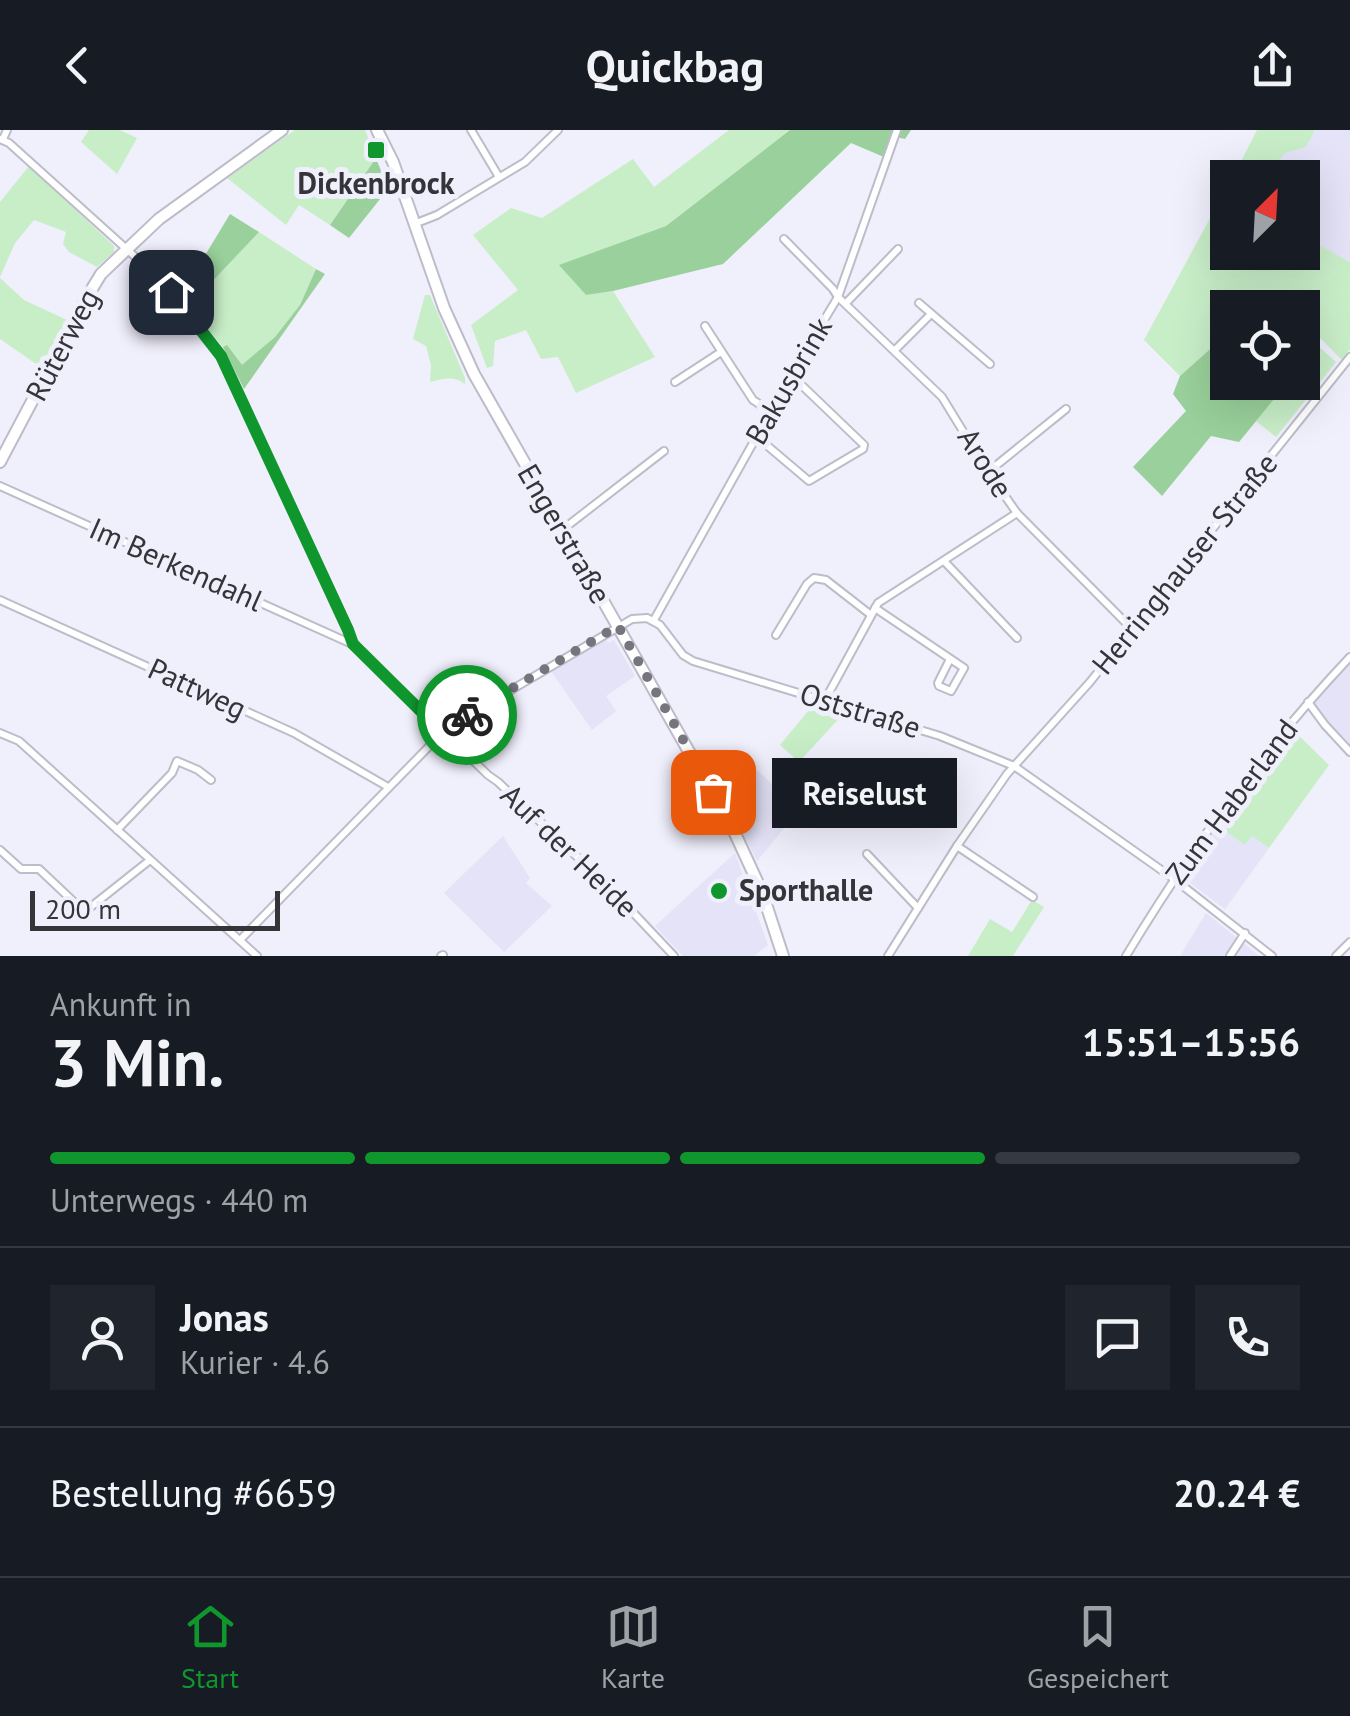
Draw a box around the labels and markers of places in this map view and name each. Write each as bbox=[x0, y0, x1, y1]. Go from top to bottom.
marker: Dickenbrock bbox=[365, 139, 387, 161]
place label: Dickenbrock bbox=[298, 163, 455, 202]
pin bbox=[129, 250, 214, 335]
pin bbox=[671, 750, 756, 835]
callout: Reiselust bbox=[773, 757, 958, 827]
place label: Sporthalle bbox=[739, 870, 873, 909]
marker: Sporthalle bbox=[708, 880, 730, 902]

